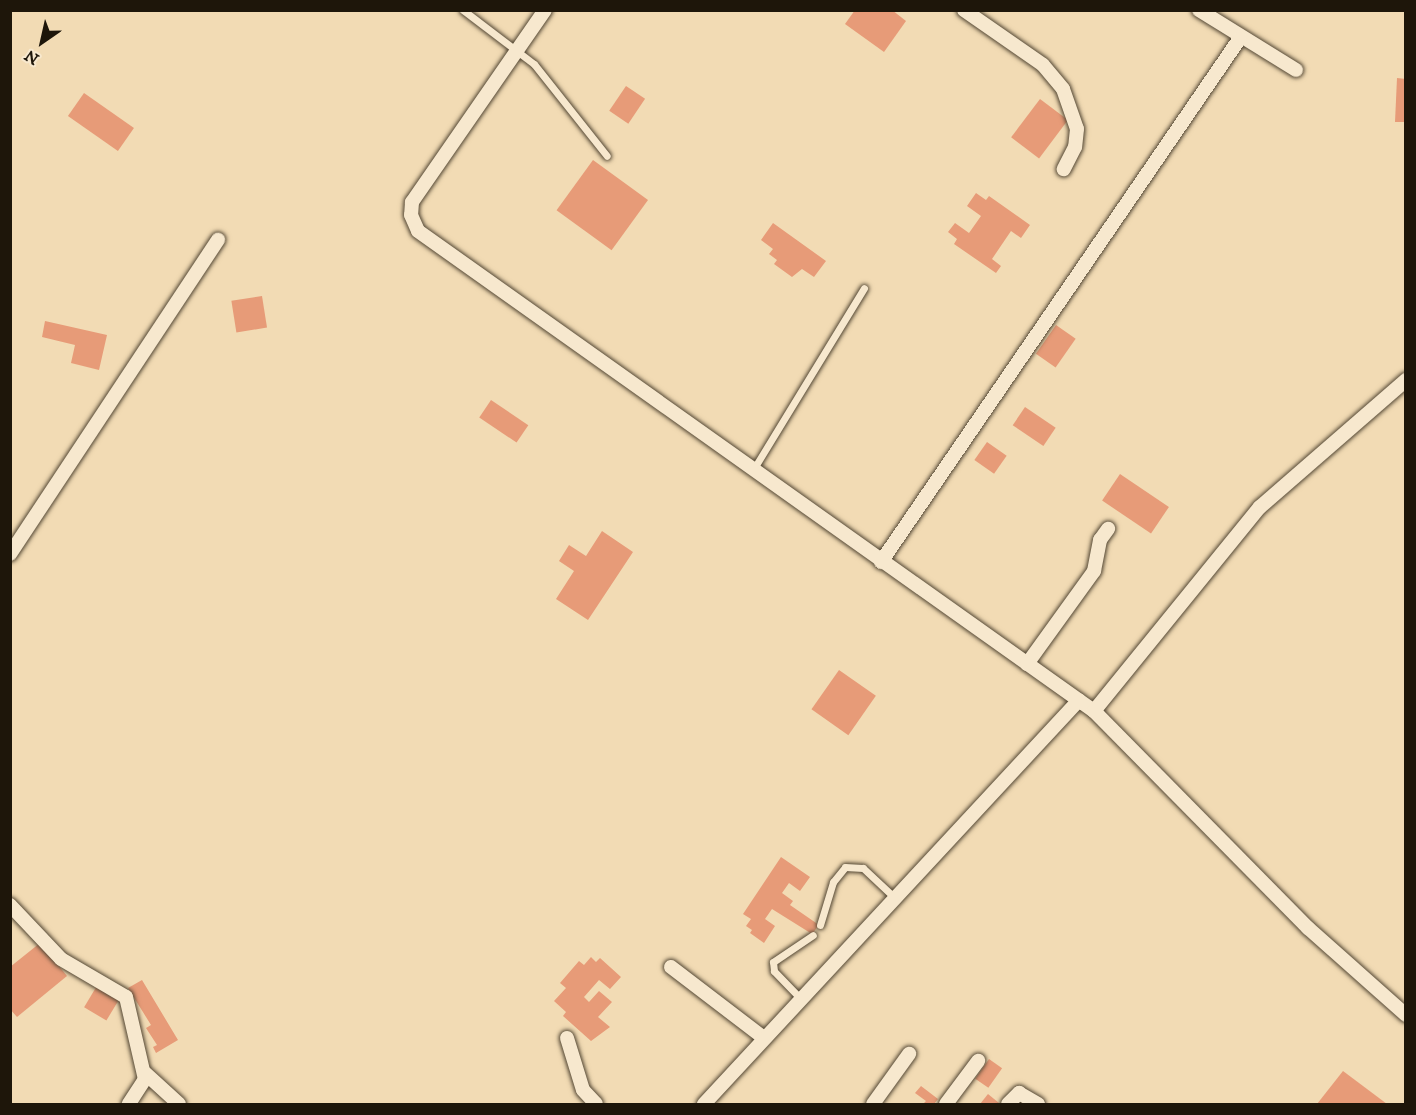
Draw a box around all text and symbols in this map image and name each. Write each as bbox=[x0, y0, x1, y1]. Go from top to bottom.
north arrow bbox=[12, 12, 72, 72]
text: N bbox=[21, 45, 43, 69]

